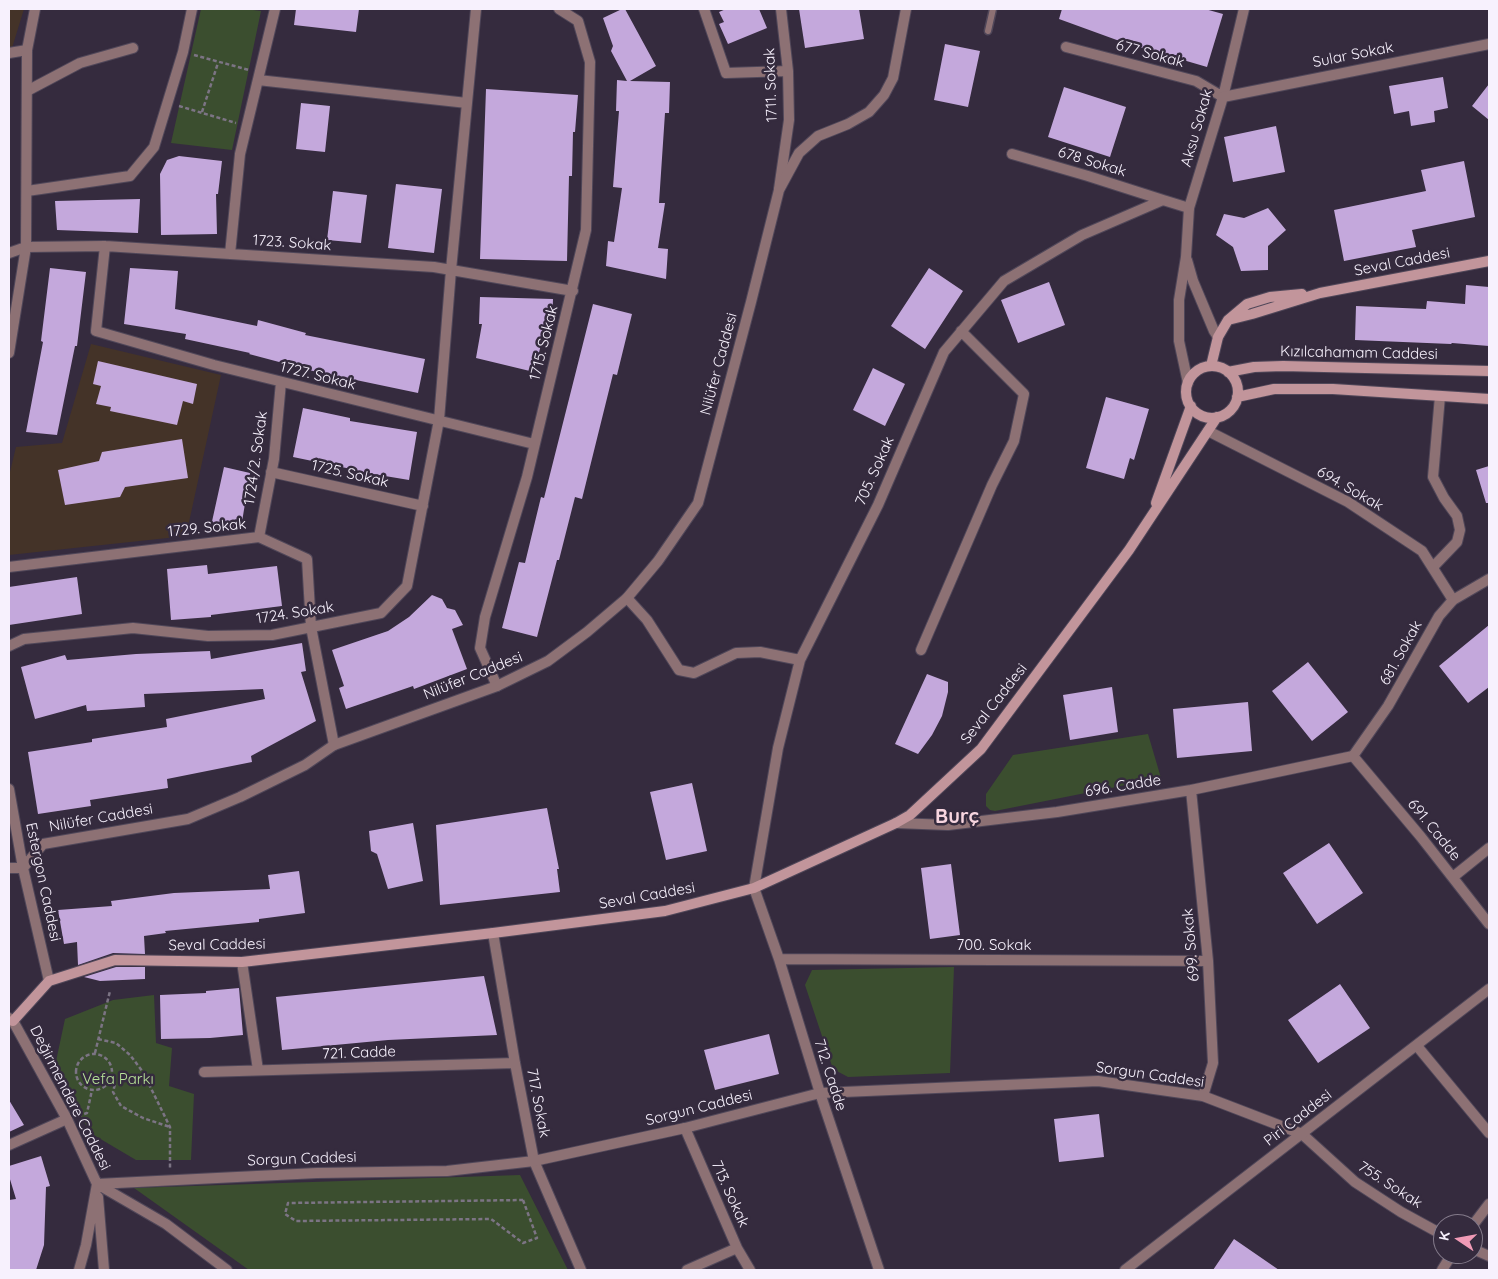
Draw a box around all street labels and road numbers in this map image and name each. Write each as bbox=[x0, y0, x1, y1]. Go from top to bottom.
street label: 677 Sokak bbox=[1114, 36, 1186, 72]
street label: Sular Sokak bbox=[1311, 38, 1395, 72]
street label: 1711. Sokak bbox=[761, 47, 781, 123]
street label: Aksu Sokak bbox=[1177, 87, 1217, 169]
street label: 678 Sokak bbox=[1056, 143, 1128, 181]
street label: 1723. Sokak bbox=[252, 231, 332, 255]
street label: Seval Caddesi bbox=[1353, 244, 1451, 280]
street label: 1715. Sokak bbox=[526, 304, 562, 382]
street label: Nilüfer Caddesi bbox=[697, 311, 741, 417]
street label: Kızılcahamam Caddesi bbox=[1280, 343, 1438, 363]
street label: 1727. Sokak bbox=[278, 358, 358, 394]
street label: 1724/2. Sokak bbox=[240, 410, 272, 506]
street label: 705. Sokak bbox=[852, 434, 898, 508]
street label: 1725. Sokak bbox=[310, 456, 390, 492]
street label: 694. Sokak bbox=[1314, 463, 1386, 515]
street label: 1729. Sokak bbox=[167, 515, 247, 541]
street label: 1724. Sokak bbox=[255, 598, 335, 628]
street label: 681. Sokak bbox=[1376, 618, 1426, 688]
street label: Nilüfer Caddesi bbox=[421, 648, 525, 704]
street label: Seval Caddesi bbox=[957, 660, 1031, 748]
street label: 696. Cadde bbox=[1084, 771, 1162, 801]
street label: 691. Cadde bbox=[1404, 795, 1464, 865]
street label: Nilüfer Caddesi bbox=[48, 800, 154, 836]
street label: Estergon Caddesi bbox=[22, 821, 64, 943]
street label: Seval Caddesi bbox=[598, 879, 696, 913]
street label: 699. Sokak bbox=[1179, 908, 1203, 982]
street label: Seval Caddesi bbox=[168, 935, 266, 955]
street label: 700. Sokak bbox=[957, 936, 1031, 954]
street label: Değirmendere Caddesi bbox=[26, 1023, 114, 1173]
street label: 712. Cadde bbox=[810, 1037, 850, 1113]
street label: 721. Cadde bbox=[322, 1043, 396, 1063]
street label: Sorgun Caddesi bbox=[1095, 1058, 1205, 1092]
street label: 717. Sokak bbox=[522, 1067, 554, 1139]
street label: Sorgun Caddesi bbox=[644, 1086, 754, 1130]
street label: Piri Caddesi bbox=[1261, 1086, 1335, 1150]
street label: Sorgun Caddesi bbox=[247, 1148, 357, 1170]
street label: 713. Sokak bbox=[707, 1158, 753, 1230]
street label: 755. Sokak bbox=[1354, 1158, 1426, 1212]

